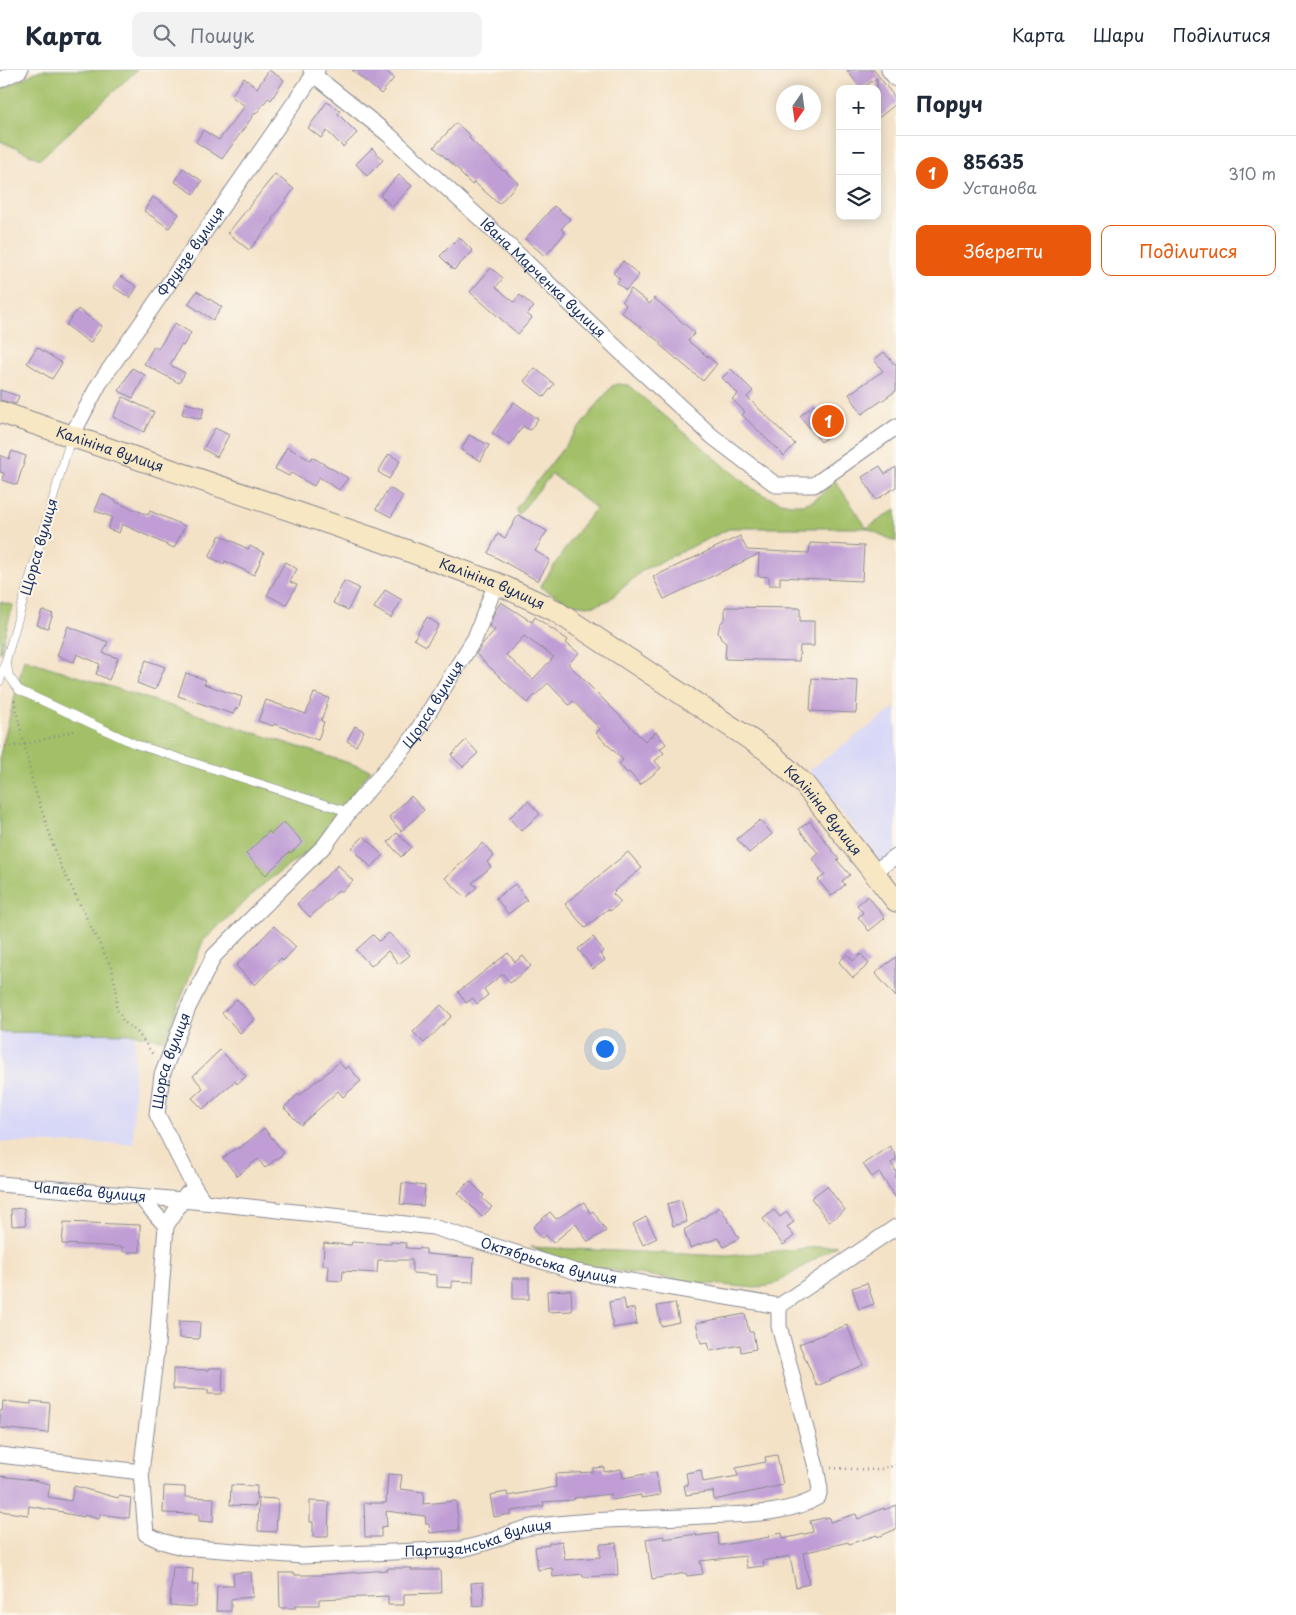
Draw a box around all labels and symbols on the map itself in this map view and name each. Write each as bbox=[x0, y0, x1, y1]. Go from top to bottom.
north arrow bbox=[776, 85, 821, 130]
street label: Фрунзе вулиця bbox=[152, 202, 229, 301]
street label: Івана Марченка вулиця bbox=[476, 213, 611, 342]
pin: 1 bbox=[812, 402, 844, 440]
street label: Калініна вулиця bbox=[53, 421, 167, 477]
street label: Щорса вулиця bbox=[15, 496, 62, 598]
street label: Калініна вулиця bbox=[436, 552, 548, 614]
street label: Щорса вулиця bbox=[397, 656, 469, 753]
street label: Калініна вулиця bbox=[780, 760, 867, 860]
street label: Щорса вулиця bbox=[147, 1009, 195, 1110]
your location bbox=[592, 1036, 618, 1062]
street label: Чапаєва вулиця bbox=[32, 1176, 147, 1207]
street label: Октябрьська вулиця bbox=[478, 1231, 619, 1289]
street label: Партизанська вулиця bbox=[404, 1513, 553, 1562]

